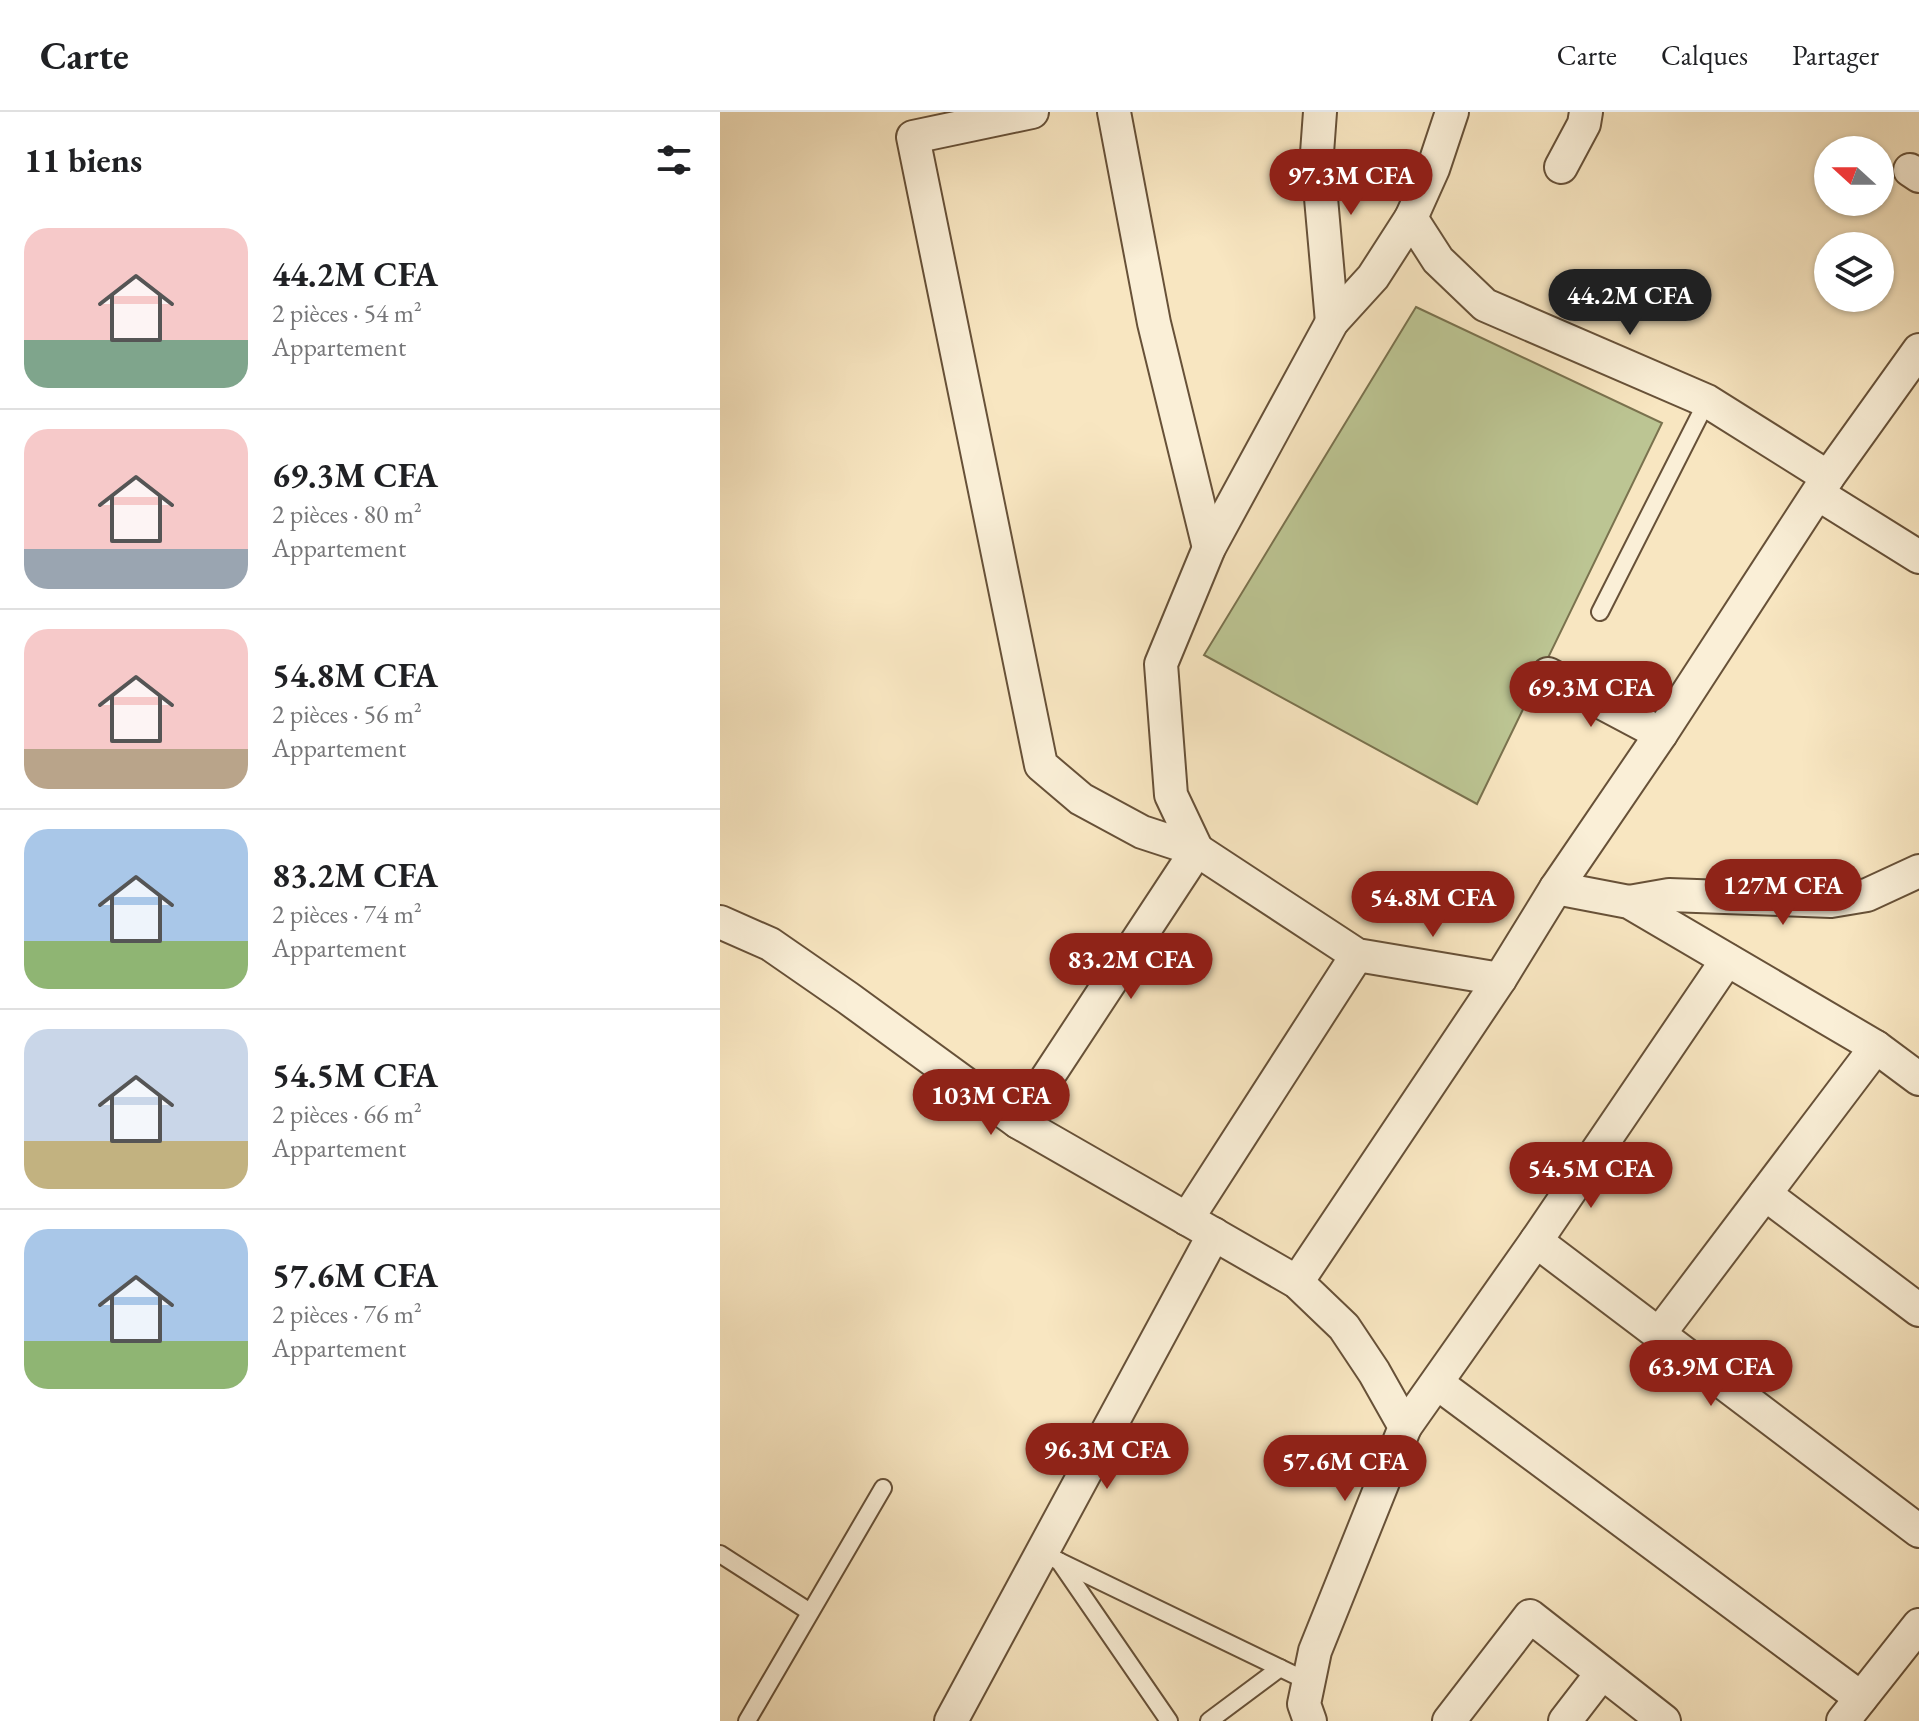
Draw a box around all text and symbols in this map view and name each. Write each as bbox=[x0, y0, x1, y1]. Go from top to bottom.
text: Carte bbox=[40, 31, 129, 80]
text: Carte bbox=[1557, 37, 1617, 73]
text: Calques bbox=[1661, 37, 1748, 73]
text: Partager bbox=[1792, 37, 1879, 73]
north arrow bbox=[1814, 136, 1894, 216]
map controls bbox=[1814, 136, 1894, 312]
text: 11 biens bbox=[24, 138, 142, 182]
icon: filters bbox=[652, 138, 696, 182]
pin: 97.3M CFA bbox=[1259, 149, 1443, 217]
text: 97.3M CFA bbox=[1288, 158, 1414, 192]
button: layers bbox=[1814, 232, 1894, 312]
text: 44.2M CFA bbox=[272, 252, 438, 296]
icon: home bbox=[88, 260, 184, 356]
pin: 44.2M CFA bbox=[1538, 269, 1722, 337]
text: 44.2M CFA bbox=[1567, 278, 1693, 312]
text: 2 pièces · 54 m² bbox=[272, 296, 422, 330]
text: Appartement bbox=[272, 330, 406, 364]
text: 69.3M CFA bbox=[272, 453, 438, 497]
icon: home bbox=[88, 461, 184, 557]
text: 2 pièces · 80 m² bbox=[272, 497, 422, 531]
text: Appartement bbox=[272, 531, 406, 565]
text: 54.8M CFA bbox=[272, 653, 438, 697]
icon: home bbox=[88, 661, 184, 757]
pin: 69.3M CFA bbox=[1499, 661, 1683, 729]
text: 69.3M CFA bbox=[1528, 670, 1654, 704]
text: 2 pièces · 56 m² bbox=[272, 697, 422, 731]
text: Appartement bbox=[272, 731, 406, 765]
text: 83.2M CFA bbox=[272, 853, 438, 897]
pin: 127M CFA bbox=[1700, 859, 1866, 927]
icon: home bbox=[88, 861, 184, 957]
text: 127M CFA bbox=[1723, 868, 1843, 902]
pin: 54.8M CFA bbox=[1341, 871, 1525, 939]
text: 54.8M CFA bbox=[1370, 880, 1496, 914]
text: 2 pièces · 74 m² bbox=[272, 897, 422, 931]
text: Appartement bbox=[272, 931, 406, 965]
pin: 83.2M CFA bbox=[1039, 933, 1223, 1001]
text: 83.2M CFA bbox=[1068, 942, 1194, 976]
text: 54.5M CFA bbox=[272, 1053, 438, 1097]
icon: home bbox=[88, 1061, 184, 1157]
pin: 103M CFA bbox=[908, 1069, 1074, 1137]
text: 103M CFA bbox=[931, 1078, 1051, 1112]
text: 2 pièces · 66 m² bbox=[272, 1097, 422, 1131]
text: Appartement bbox=[272, 1131, 406, 1165]
pin: 54.5M CFA bbox=[1499, 1142, 1683, 1210]
text: 54.5M CFA bbox=[1528, 1151, 1654, 1185]
text: 57.6M CFA bbox=[272, 1253, 438, 1297]
icon: home bbox=[88, 1261, 184, 1357]
text: 2 pièces · 76 m² bbox=[272, 1297, 422, 1331]
text: Appartement bbox=[272, 1331, 406, 1365]
pin: 63.9M CFA bbox=[1619, 1340, 1803, 1408]
text: 63.9M CFA bbox=[1648, 1349, 1774, 1383]
pin: 96.3M CFA bbox=[1015, 1423, 1199, 1491]
text: 96.3M CFA bbox=[1044, 1432, 1170, 1466]
pin: 57.6M CFA bbox=[1253, 1435, 1437, 1503]
text: 57.6M CFA bbox=[1282, 1444, 1408, 1478]

